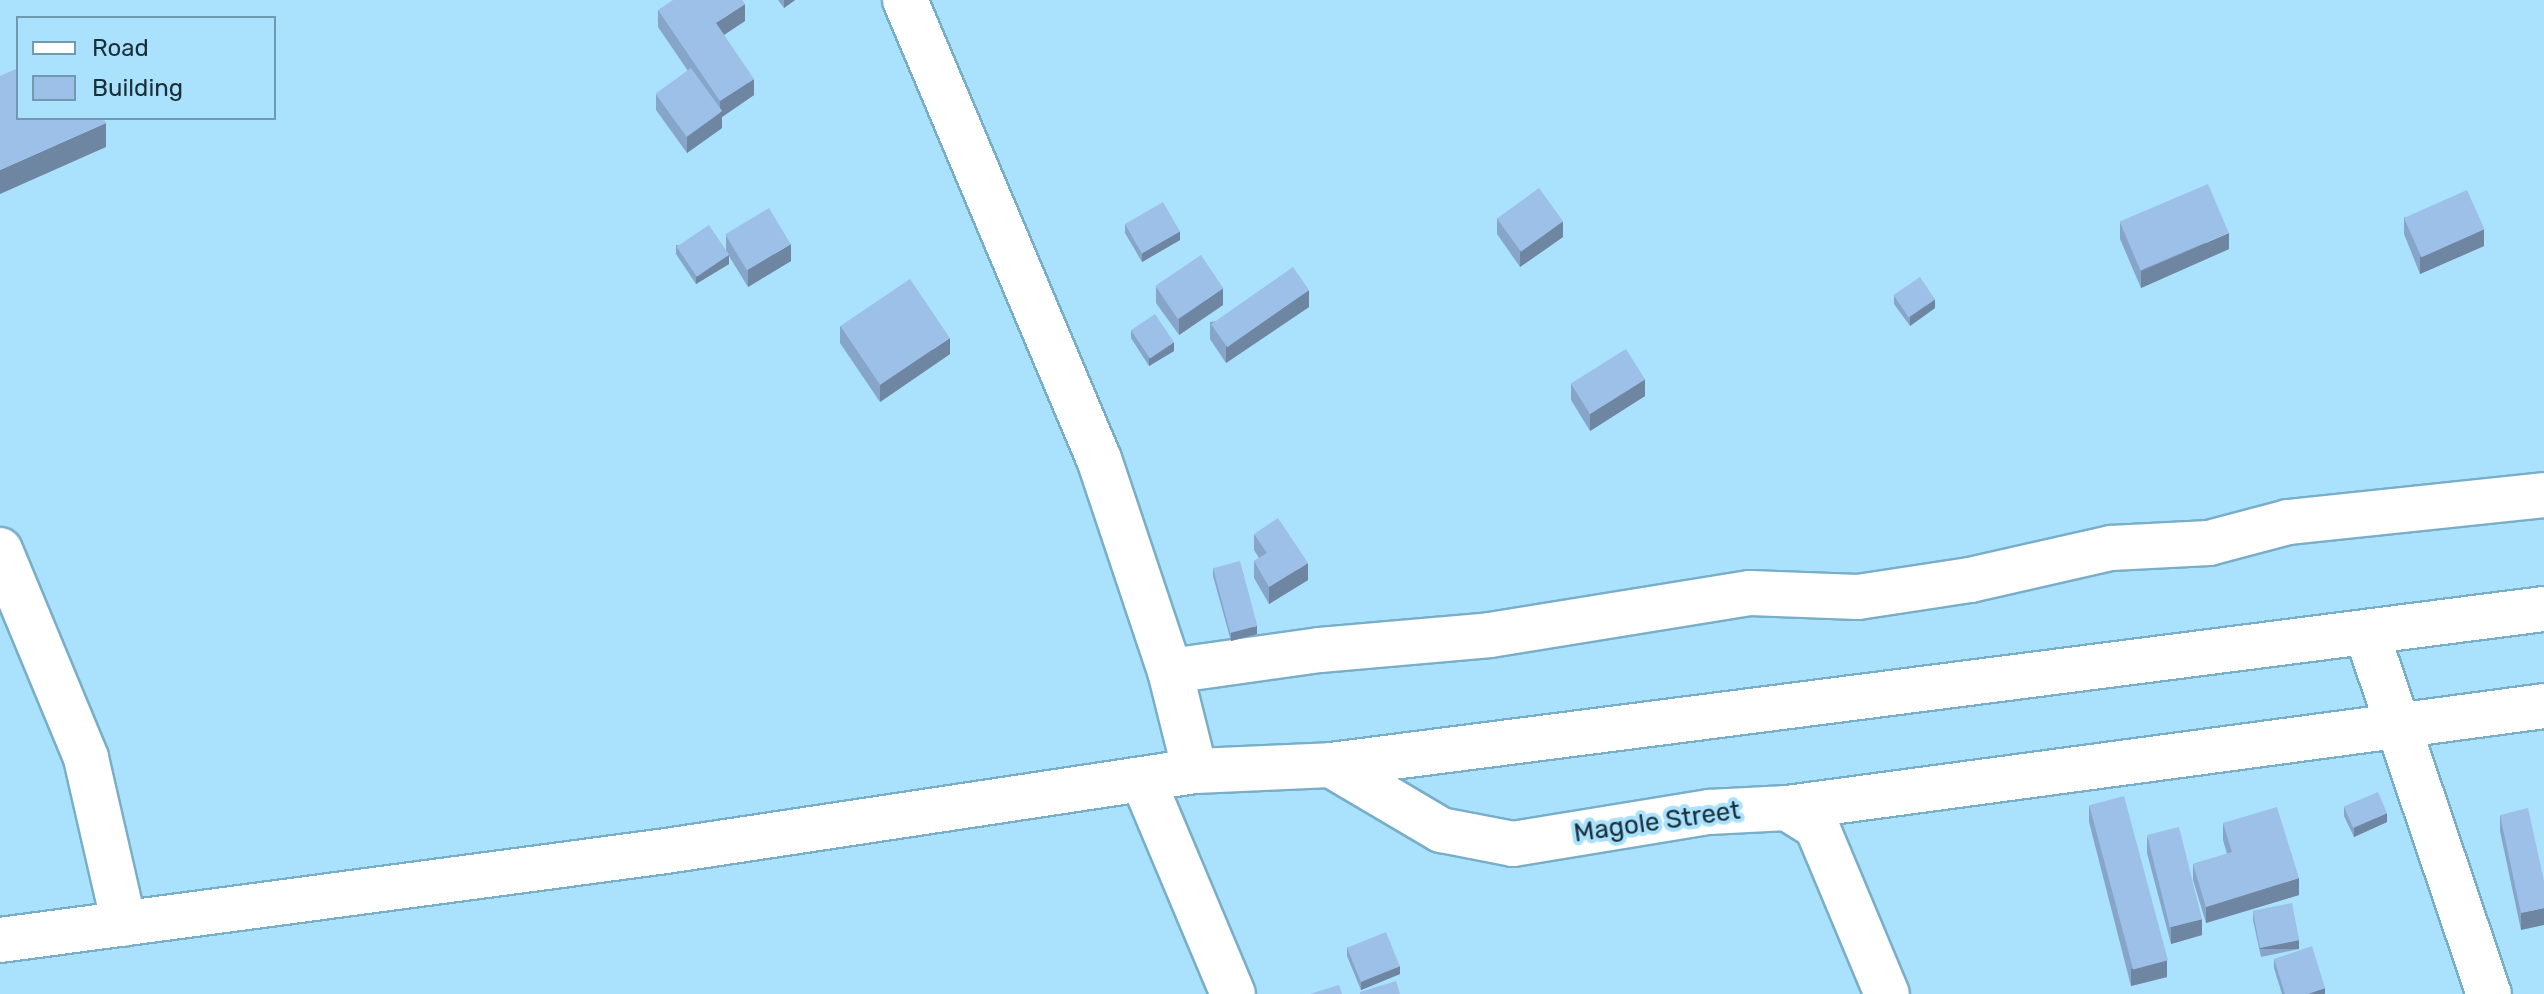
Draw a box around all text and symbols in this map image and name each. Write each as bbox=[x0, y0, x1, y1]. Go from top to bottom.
legend bbox=[16, 16, 276, 120]
text: Road bbox=[92, 34, 149, 62]
text: Building bbox=[92, 74, 183, 102]
street label: Magole Street bbox=[1572, 795, 1742, 849]

